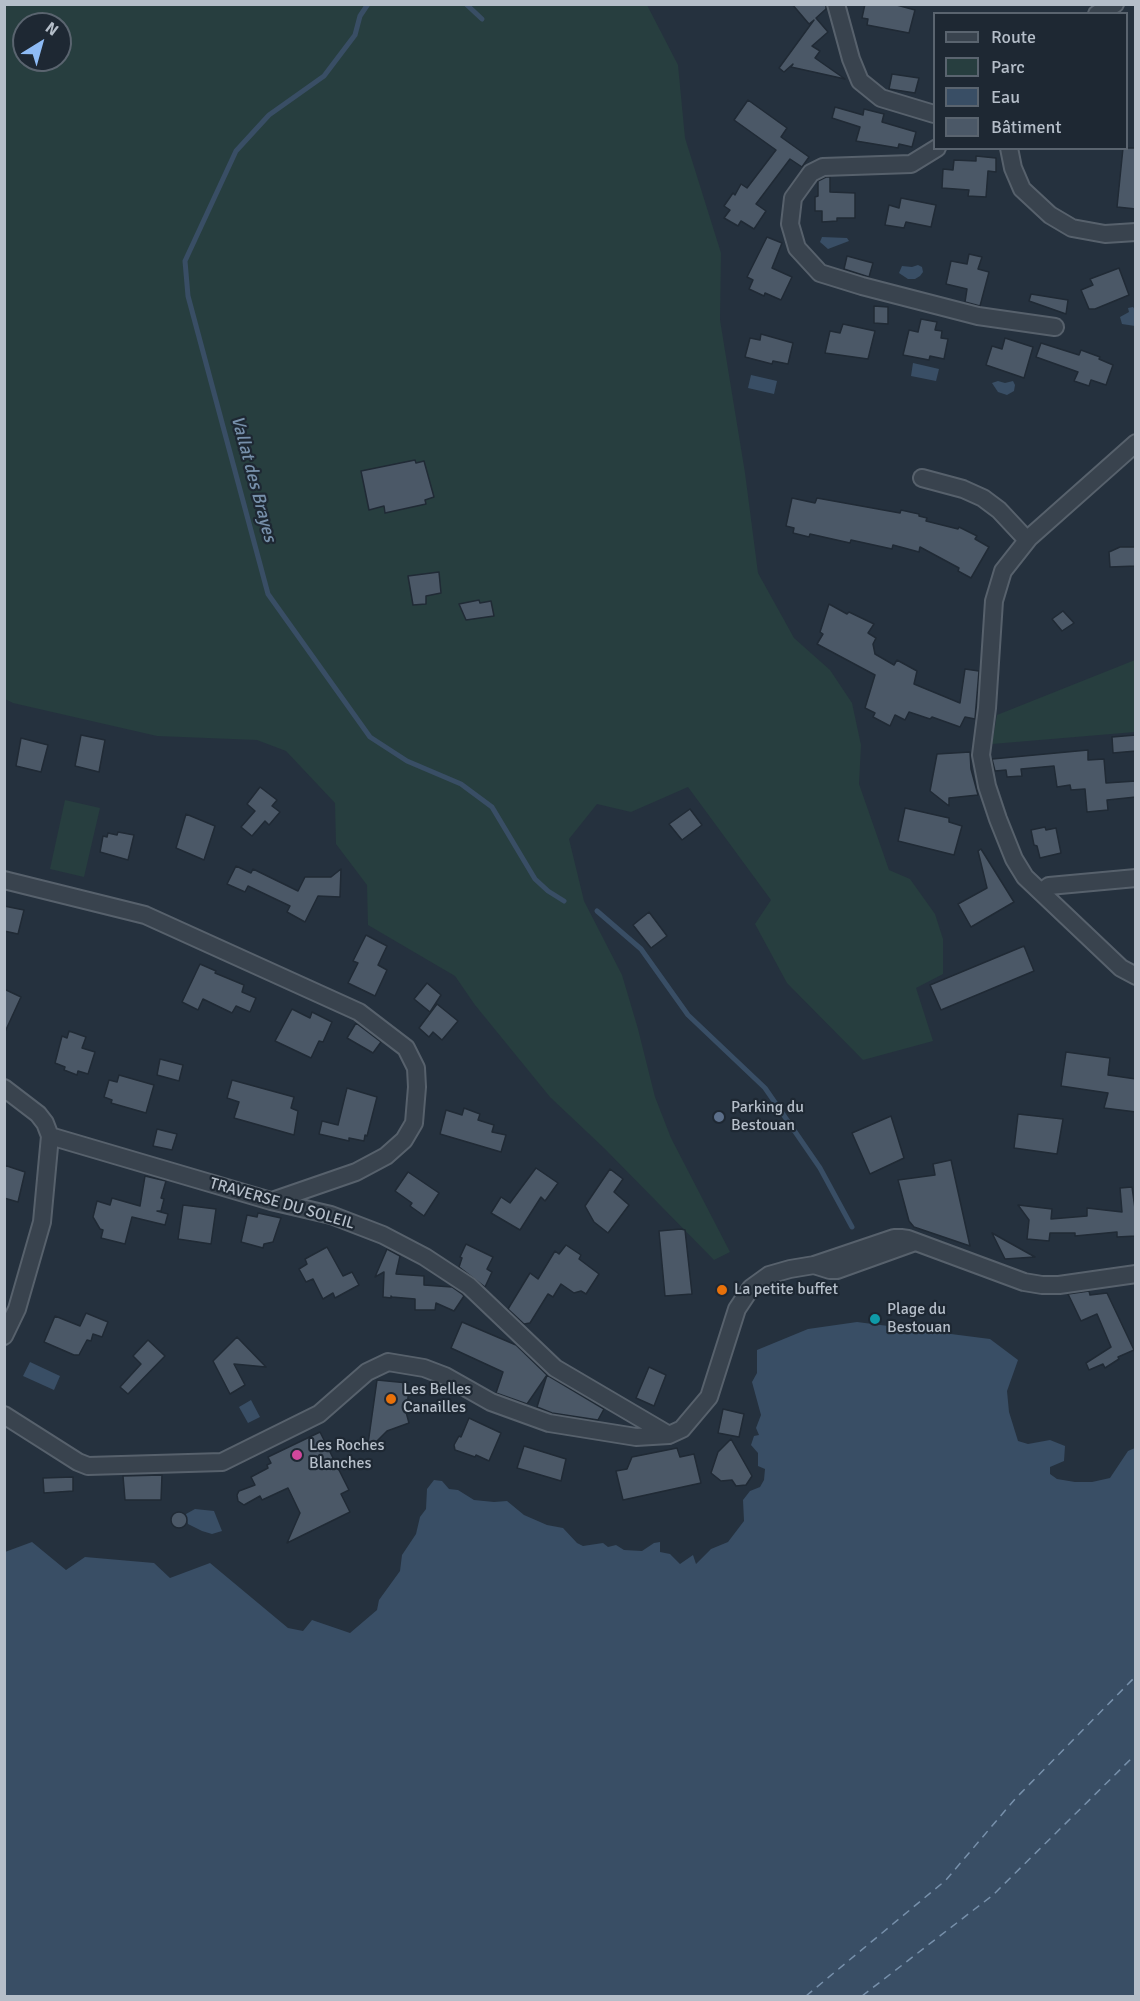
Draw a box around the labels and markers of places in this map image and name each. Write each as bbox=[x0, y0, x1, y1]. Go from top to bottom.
place label: Parking du Bestouan bbox=[731, 1098, 804, 1136]
marker: Parking du Bestouan bbox=[712, 1110, 726, 1124]
place label: La petite buffet bbox=[734, 1280, 838, 1300]
marker: La petite buffet bbox=[715, 1283, 729, 1297]
place label: Plage du Bestouan bbox=[887, 1300, 951, 1338]
marker: Plage du Bestouan bbox=[868, 1312, 882, 1326]
place label: Les Belles Canailles bbox=[403, 1380, 471, 1418]
marker: Les Belles Canailles bbox=[384, 1392, 398, 1406]
place label: Les Roches Blanches bbox=[309, 1436, 384, 1474]
marker: Les Roches Blanches bbox=[290, 1448, 304, 1462]

